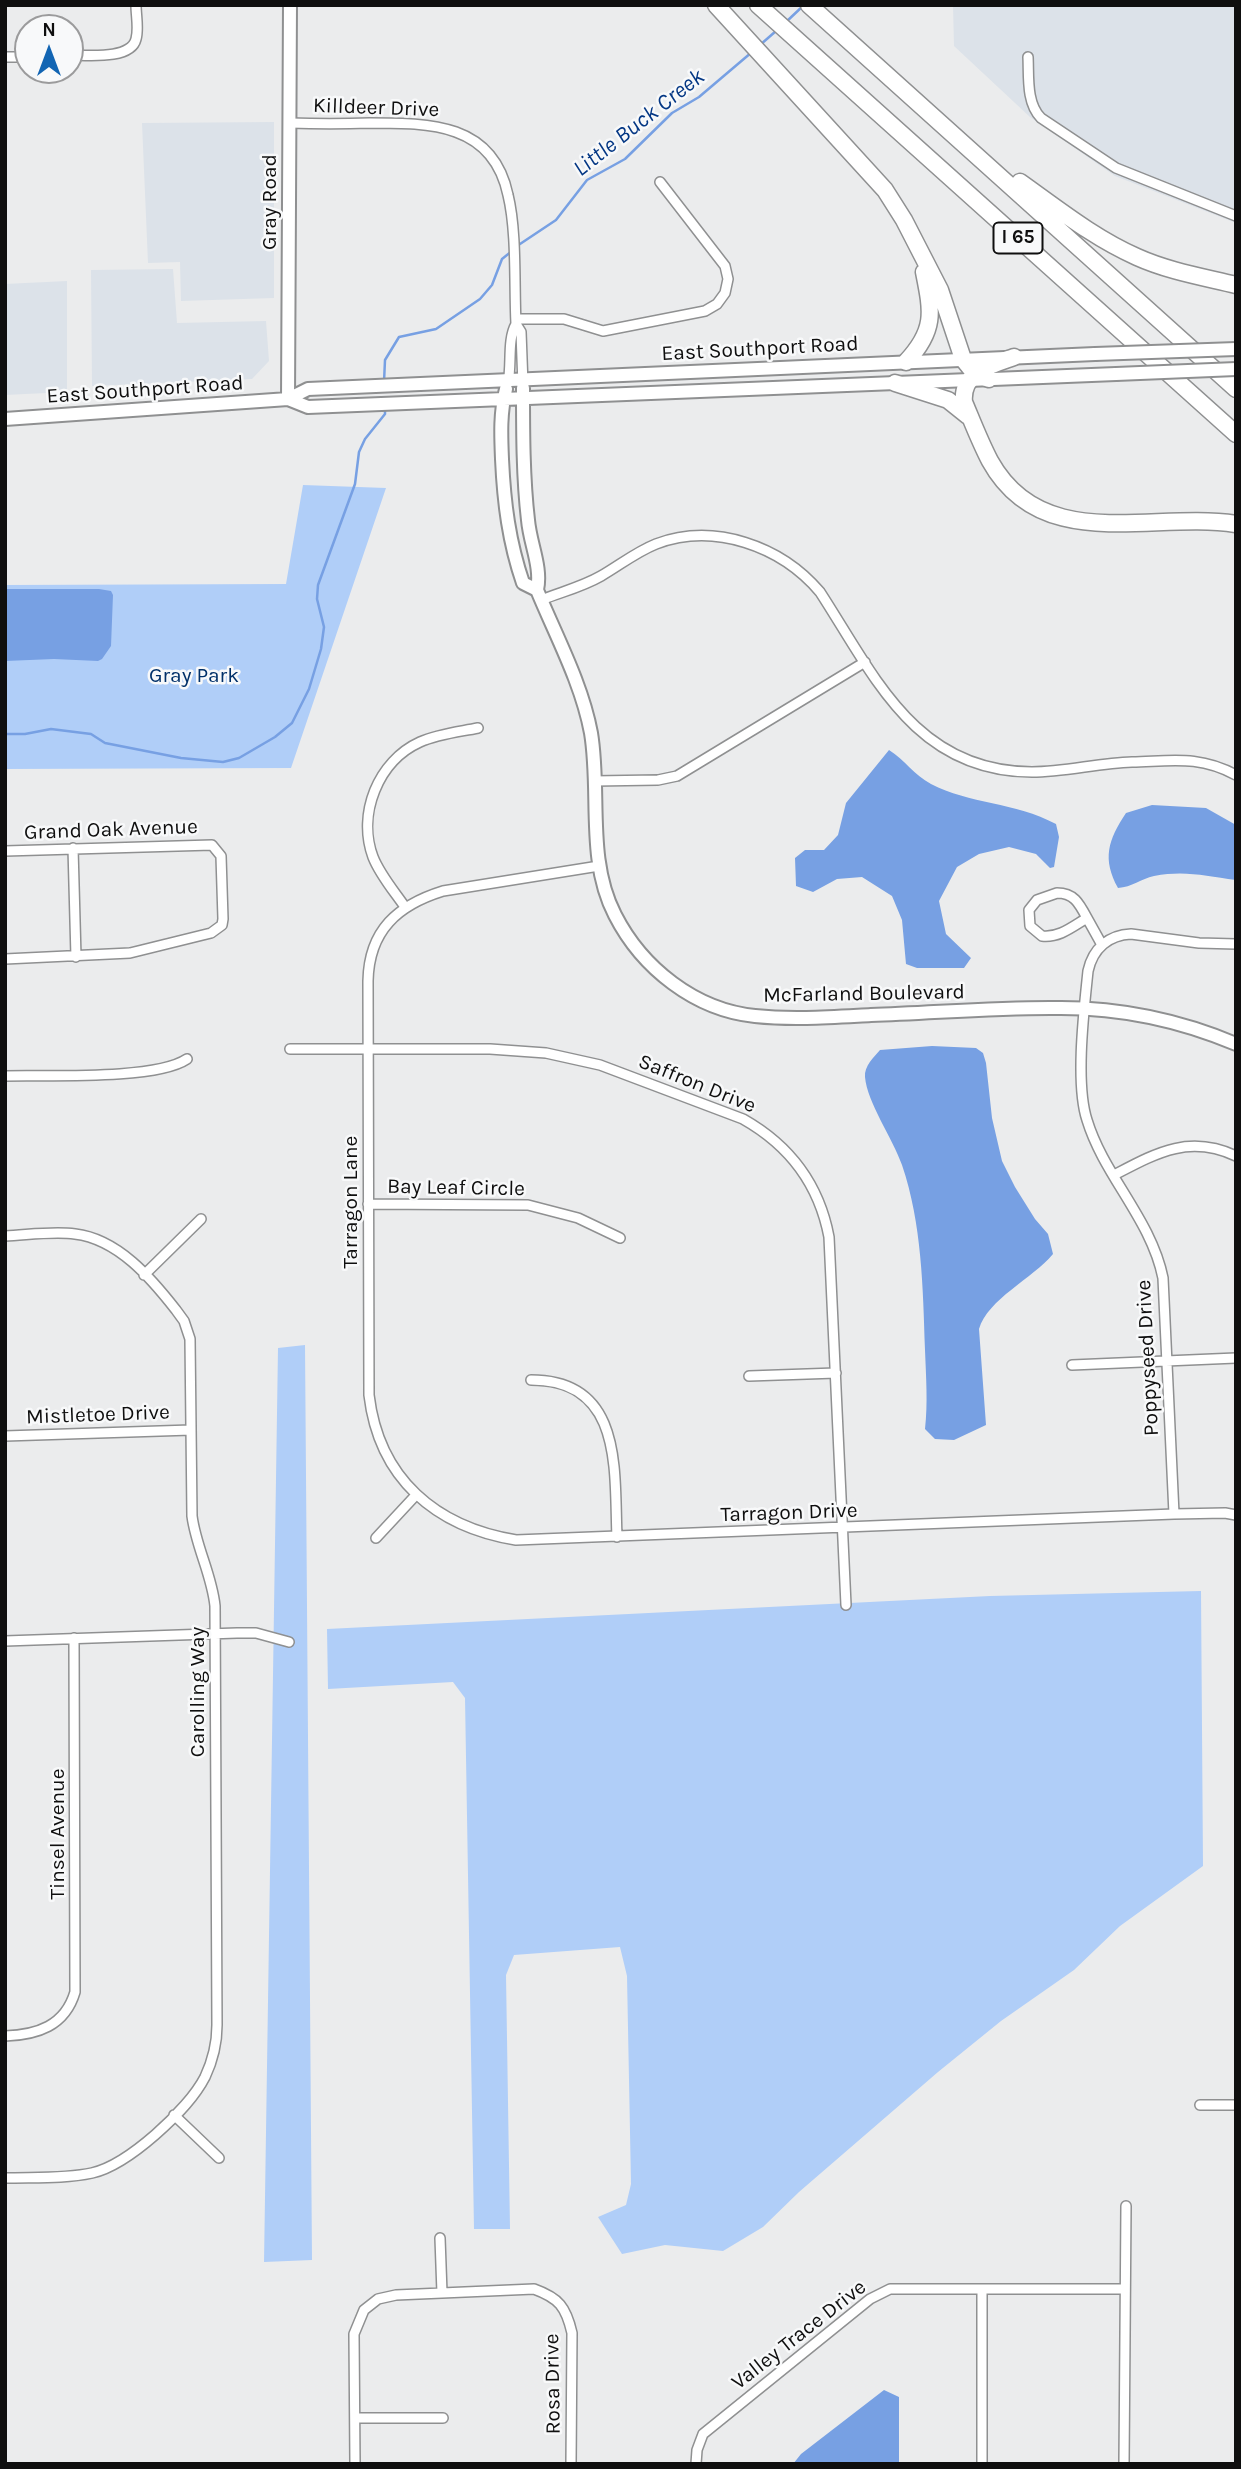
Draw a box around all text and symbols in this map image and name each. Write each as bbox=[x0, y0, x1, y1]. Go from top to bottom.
north arrow bbox=[14, 14, 84, 84]
text: N bbox=[42, 19, 56, 41]
water label: Little Buck Creek bbox=[568, 63, 710, 183]
street label: Killdeer Drive bbox=[312, 93, 440, 123]
street label: Gray Road bbox=[257, 154, 283, 250]
road number: I 65 bbox=[993, 222, 1042, 254]
street label: East Southport Road bbox=[661, 331, 859, 367]
street label: East Southport Road bbox=[46, 371, 244, 409]
park label: Gray Park bbox=[149, 663, 239, 689]
street label: Grand Oak Avenue bbox=[24, 814, 198, 846]
street label: McFarland Boulevard bbox=[763, 980, 965, 1008]
street label: Saffron Drive bbox=[635, 1049, 759, 1119]
street label: Tarragon Lane bbox=[338, 1136, 364, 1268]
street label: Bay Leaf Circle bbox=[387, 1174, 525, 1202]
street label: Poppyseed Drive bbox=[1131, 1279, 1165, 1437]
street label: Mistletoe Drive bbox=[26, 1400, 170, 1430]
street label: Tarragon Drive bbox=[720, 1498, 858, 1528]
street label: Carolling Way bbox=[185, 1627, 211, 1757]
street label: Tinsel Avenue bbox=[45, 1768, 71, 1900]
street label: Valley Trace Drive bbox=[727, 2275, 871, 2395]
street label: Rosa Drive bbox=[540, 2333, 566, 2435]

